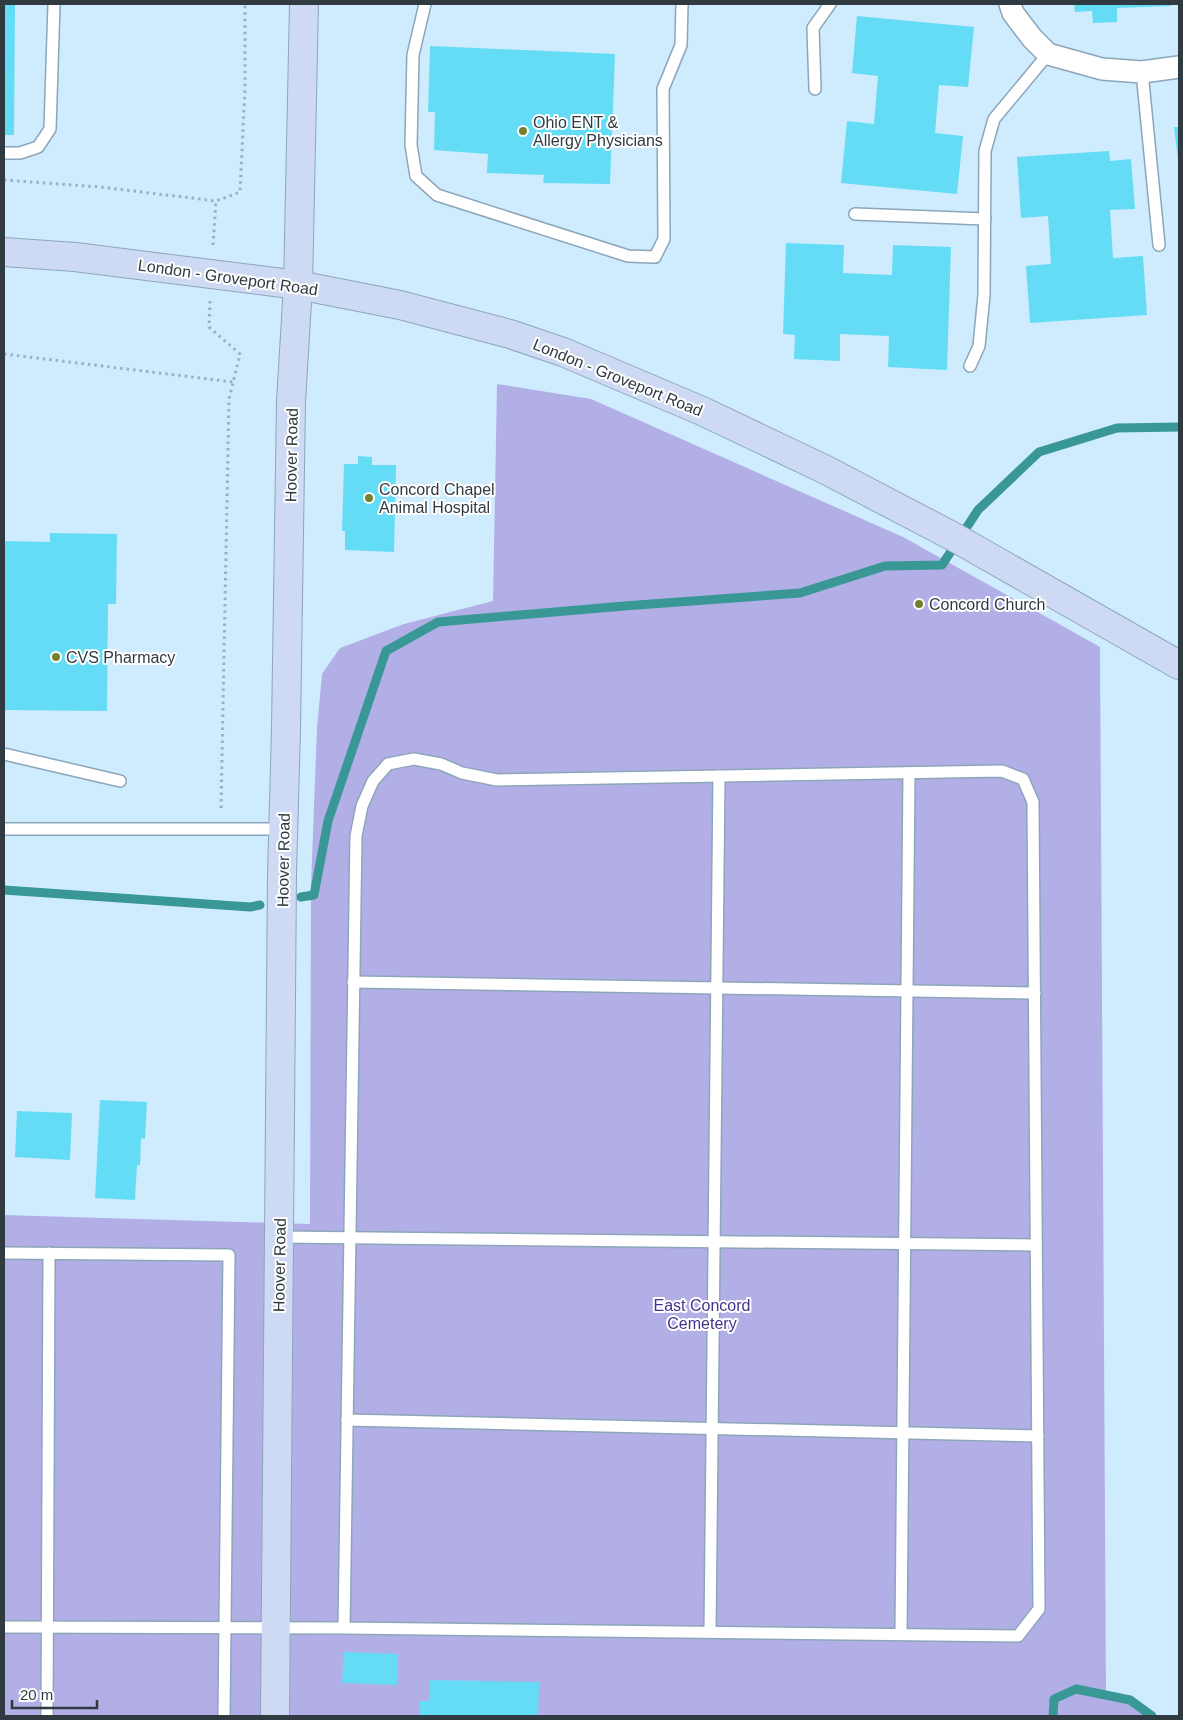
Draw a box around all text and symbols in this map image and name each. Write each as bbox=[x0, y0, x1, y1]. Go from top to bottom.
place label: Ohio ENT & Allergy Physicians bbox=[533, 114, 663, 149]
marker: Ohio ENT & Allergy Physicians bbox=[517, 125, 529, 137]
street label: London - Groveport Road bbox=[137, 256, 319, 299]
street label: London - Groveport Road bbox=[531, 336, 705, 419]
street label: Hoover Road bbox=[282, 408, 301, 502]
place label: Concord Chapel Animal Hospital bbox=[379, 481, 495, 516]
marker: Concord Chapel Animal Hospital bbox=[363, 492, 375, 504]
place label: Concord Church bbox=[929, 596, 1046, 613]
marker: Concord Church bbox=[913, 598, 925, 610]
place label: CVS Pharmacy bbox=[66, 649, 175, 666]
marker: CVS Pharmacy bbox=[50, 651, 62, 663]
street label: Hoover Road bbox=[274, 813, 293, 907]
street label: Hoover Road bbox=[270, 1218, 289, 1312]
park label: East Concord Cemetery bbox=[654, 1297, 750, 1332]
scale bar bbox=[12, 1678, 98, 1710]
text: 20 m bbox=[20, 1686, 53, 1703]

